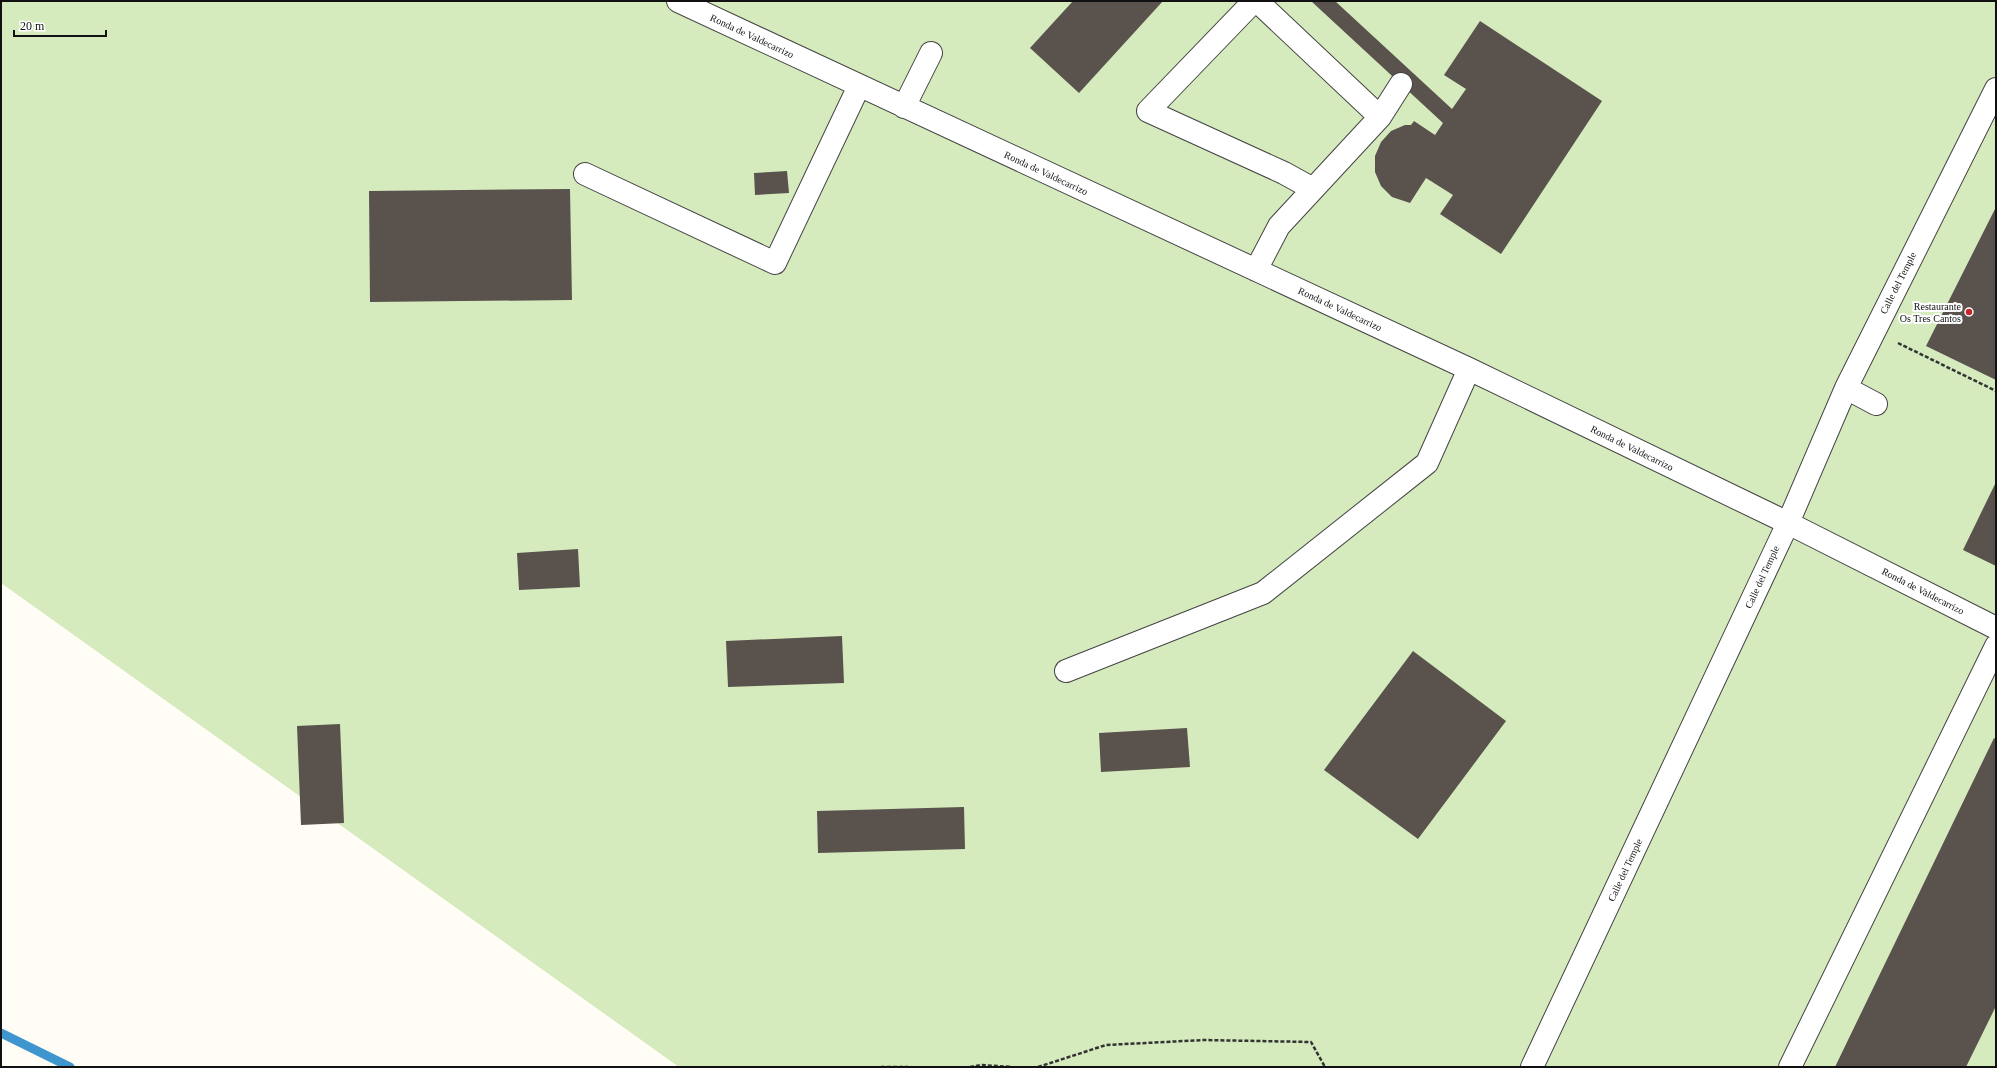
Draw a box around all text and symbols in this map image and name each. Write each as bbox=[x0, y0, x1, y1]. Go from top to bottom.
scale bar bbox=[14, 12, 106, 38]
street label: Ronda de Valdecarrizo bbox=[708, 12, 796, 60]
text: 20 m bbox=[20, 19, 45, 33]
street label: Ronda de Valdecarrizo bbox=[1002, 149, 1090, 197]
street label: Calle del Temple bbox=[1878, 250, 1919, 316]
street label: Ronda de Valdecarrizo bbox=[1296, 285, 1384, 333]
place label: Restaurante Os Tres Cantos bbox=[1900, 301, 1962, 324]
marker: Restaurante Os Tres Cantos bbox=[1964, 307, 1974, 317]
street label: Ronda de Valdecarrizo bbox=[1589, 423, 1675, 473]
street label: Calle del Temple bbox=[1743, 543, 1782, 610]
street label: Ronda de Valdecarrizo bbox=[1880, 565, 1966, 617]
street label: Calle del Temple bbox=[1606, 836, 1645, 903]

